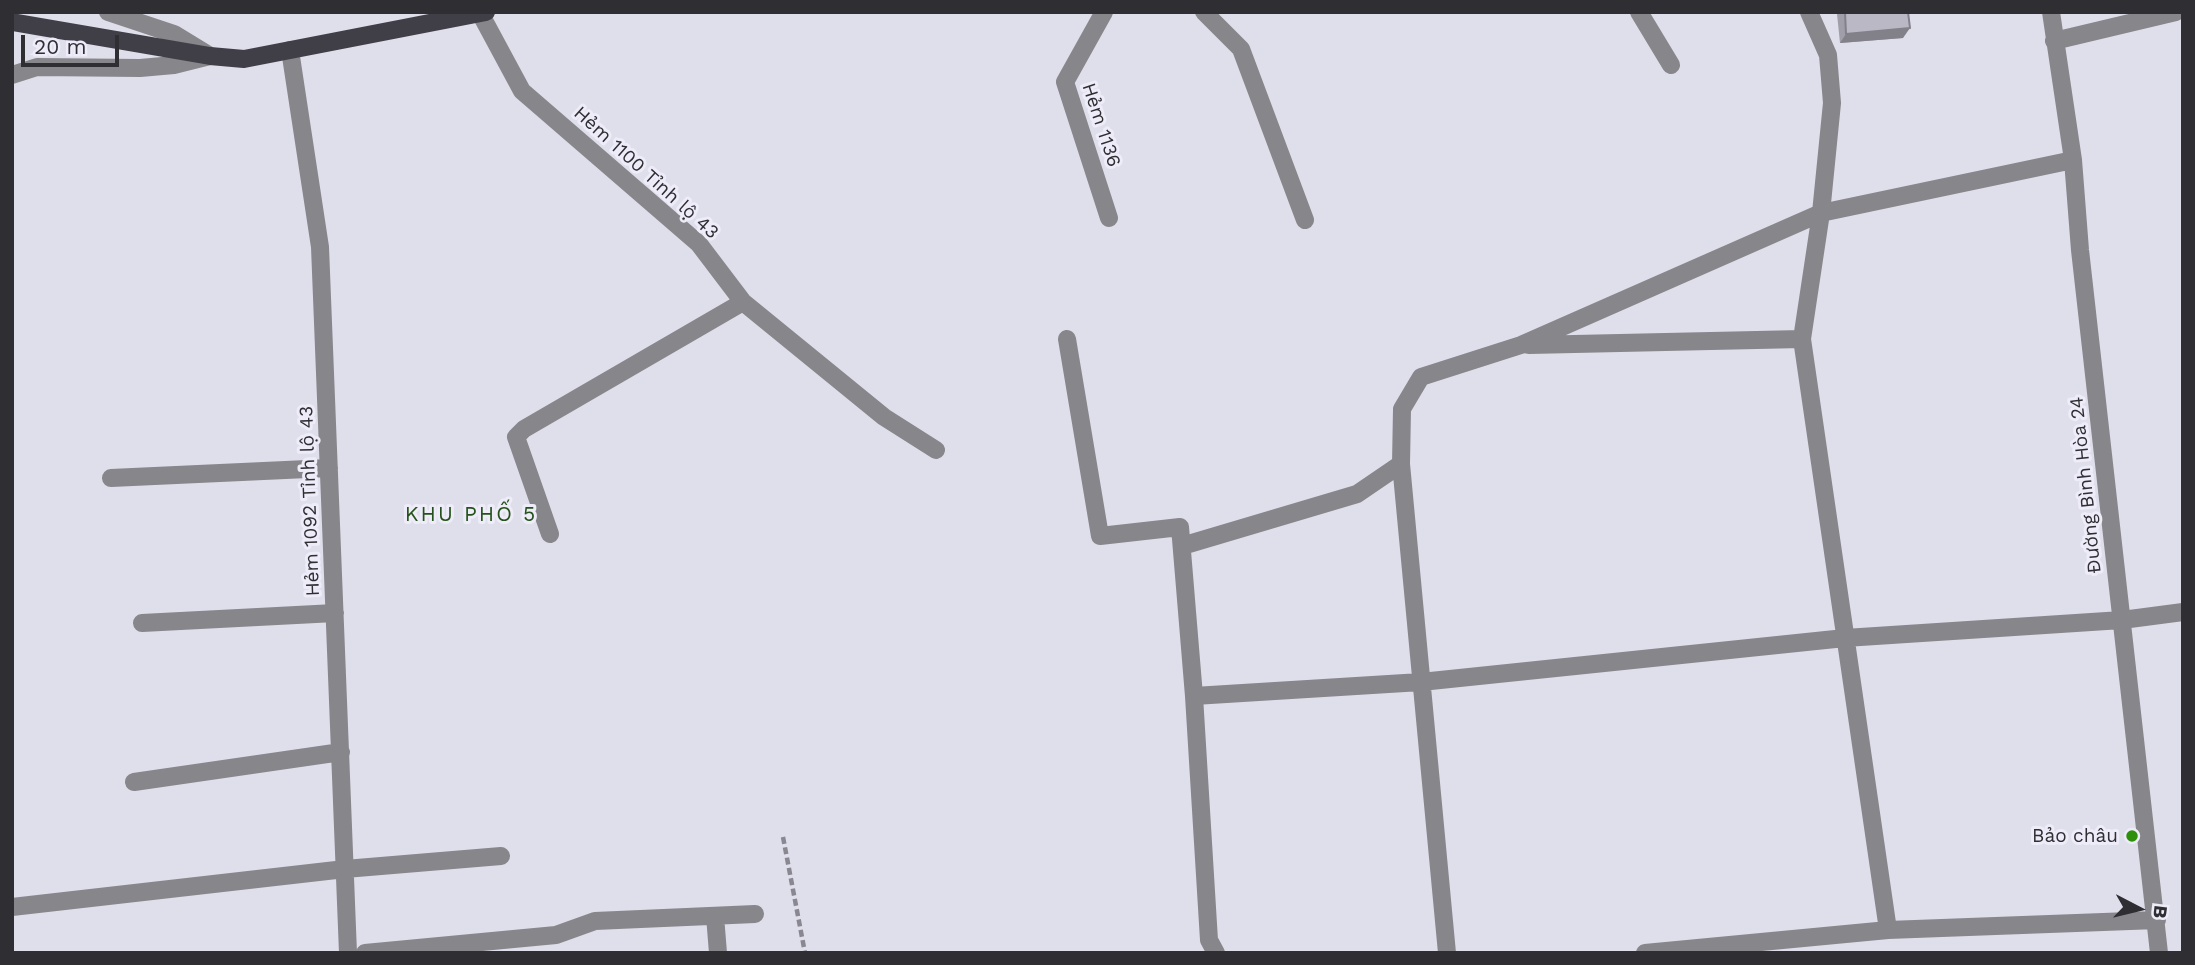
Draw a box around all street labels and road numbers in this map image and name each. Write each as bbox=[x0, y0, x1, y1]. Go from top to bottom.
street label: Hẻm 1136 bbox=[1077, 80, 1125, 170]
street label: Hẻm 1100 Tỉnh lộ 43 bbox=[569, 102, 723, 244]
street label: Đường Bình Hòa 24 bbox=[2065, 396, 2107, 574]
street label: Hẻm 1092 Tỉnh lộ 43 bbox=[295, 405, 325, 597]

